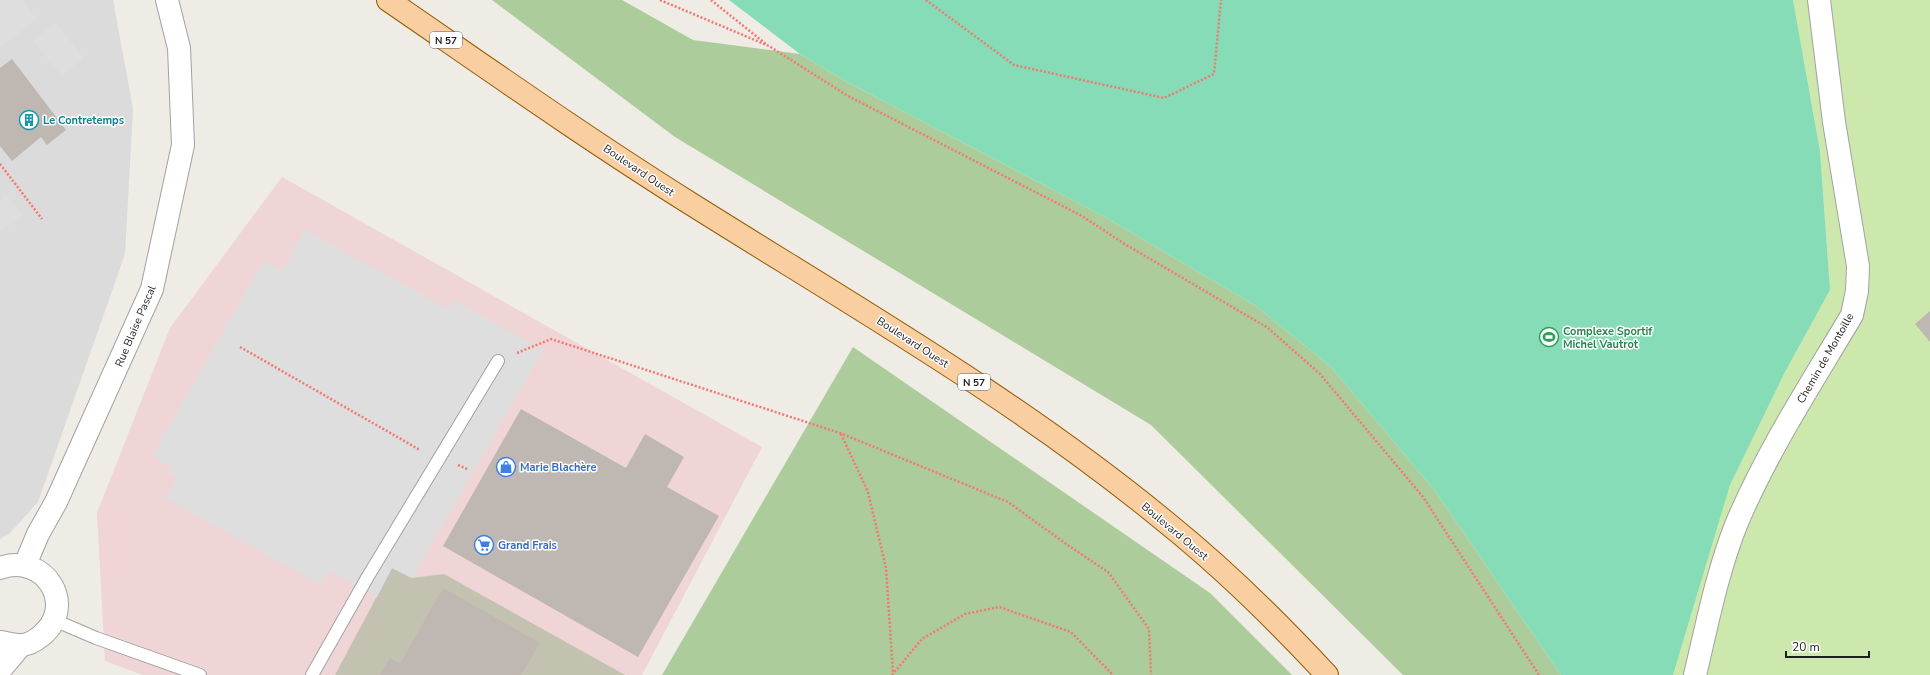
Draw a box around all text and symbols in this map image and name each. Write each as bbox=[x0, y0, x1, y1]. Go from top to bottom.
road number: N 57 bbox=[430, 32, 462, 48]
building icon: Le Contretemps bbox=[18, 109, 40, 131]
place label: Le Contretemps bbox=[43, 113, 124, 128]
street label: Boulevard Ouest bbox=[600, 141, 677, 200]
street label: Rue Blaise Pascal bbox=[112, 282, 160, 369]
street label: Chemin de Montoille bbox=[1793, 310, 1858, 406]
street label: Boulevard Ouest bbox=[874, 314, 952, 371]
place label: Complexe Sportif Michel Vautrot bbox=[1563, 324, 1653, 352]
sports icon: Complexe Sportif Michel Vautrot bbox=[1538, 326, 1560, 348]
road number: N 57 bbox=[958, 374, 990, 390]
shop icon: Marie Blachère bbox=[495, 456, 517, 478]
place label: Marie Blachère bbox=[520, 460, 597, 475]
street label: Boulevard Ouest bbox=[1138, 499, 1211, 564]
supermarket icon: Grand Frais bbox=[473, 534, 495, 556]
place label: Grand Frais bbox=[498, 538, 557, 553]
scale bar bbox=[1786, 633, 1869, 659]
text: 20 m bbox=[1792, 639, 1820, 655]

